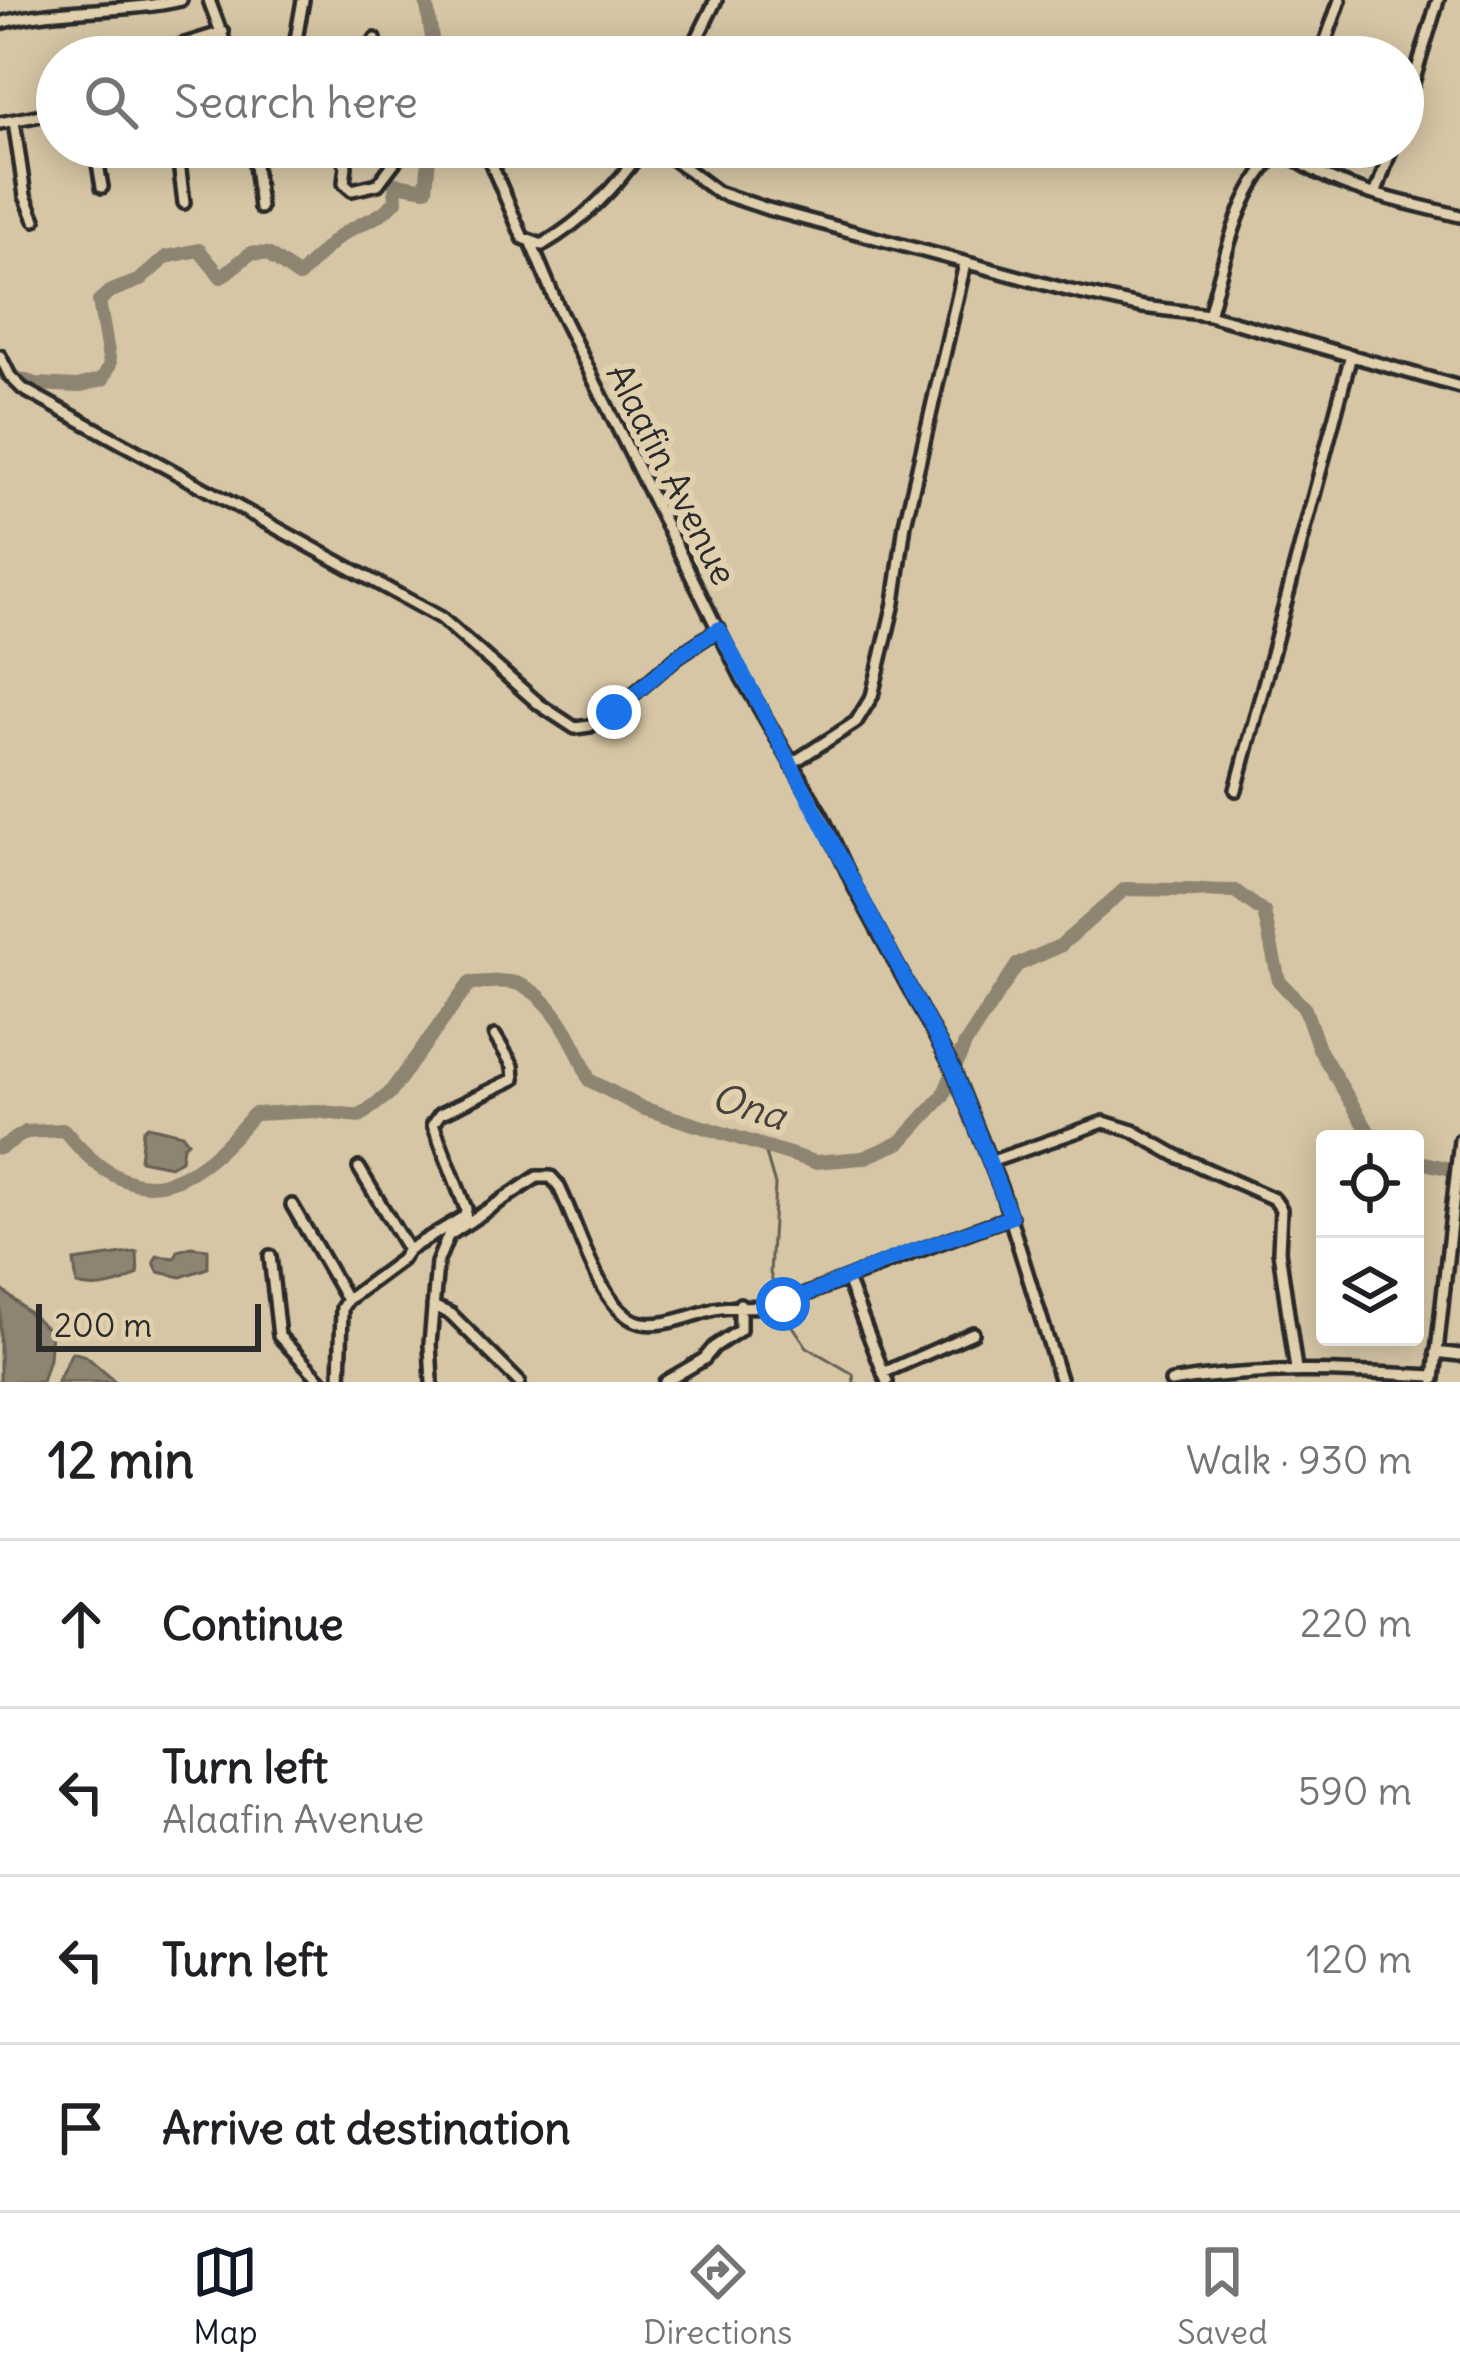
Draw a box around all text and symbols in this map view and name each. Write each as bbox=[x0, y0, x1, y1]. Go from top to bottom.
search box bbox=[36, 36, 1424, 168]
icon: search bbox=[78, 69, 144, 135]
text: Search here bbox=[174, 74, 418, 130]
street label: Alaafin Avenue bbox=[597, 356, 747, 592]
route end bbox=[587, 685, 641, 739]
water label: Ona bbox=[706, 1072, 794, 1141]
map controls bbox=[1316, 1130, 1424, 1346]
button: locate bbox=[1316, 1130, 1424, 1238]
button: layers bbox=[1316, 1238, 1424, 1346]
route start bbox=[756, 1277, 810, 1331]
scale bar bbox=[36, 1298, 261, 1351]
text: 200 m bbox=[54, 1304, 152, 1346]
text: 12 min bbox=[48, 1428, 194, 1492]
text: Walk · 930 m bbox=[1186, 1436, 1412, 1485]
icon: ahead bbox=[48, 1591, 114, 1657]
text: Continue bbox=[162, 1596, 344, 1652]
text: 220 m bbox=[1300, 1599, 1412, 1648]
text: Turn left bbox=[162, 1739, 328, 1795]
icon: left bbox=[48, 1759, 114, 1825]
text: 590 m bbox=[1298, 1767, 1412, 1816]
text: Alaafin Avenue bbox=[162, 1795, 424, 1844]
icon: left bbox=[48, 1927, 114, 1993]
text: Turn left bbox=[162, 1932, 328, 1988]
text: 120 m bbox=[1306, 1935, 1412, 1984]
icon: arrive bbox=[48, 2095, 114, 2161]
text: Arrive at destination bbox=[162, 2100, 571, 2156]
tab: Map bbox=[192, 2239, 258, 2353]
tab: Directions bbox=[643, 2239, 792, 2353]
tab: Saved bbox=[1177, 2239, 1268, 2353]

